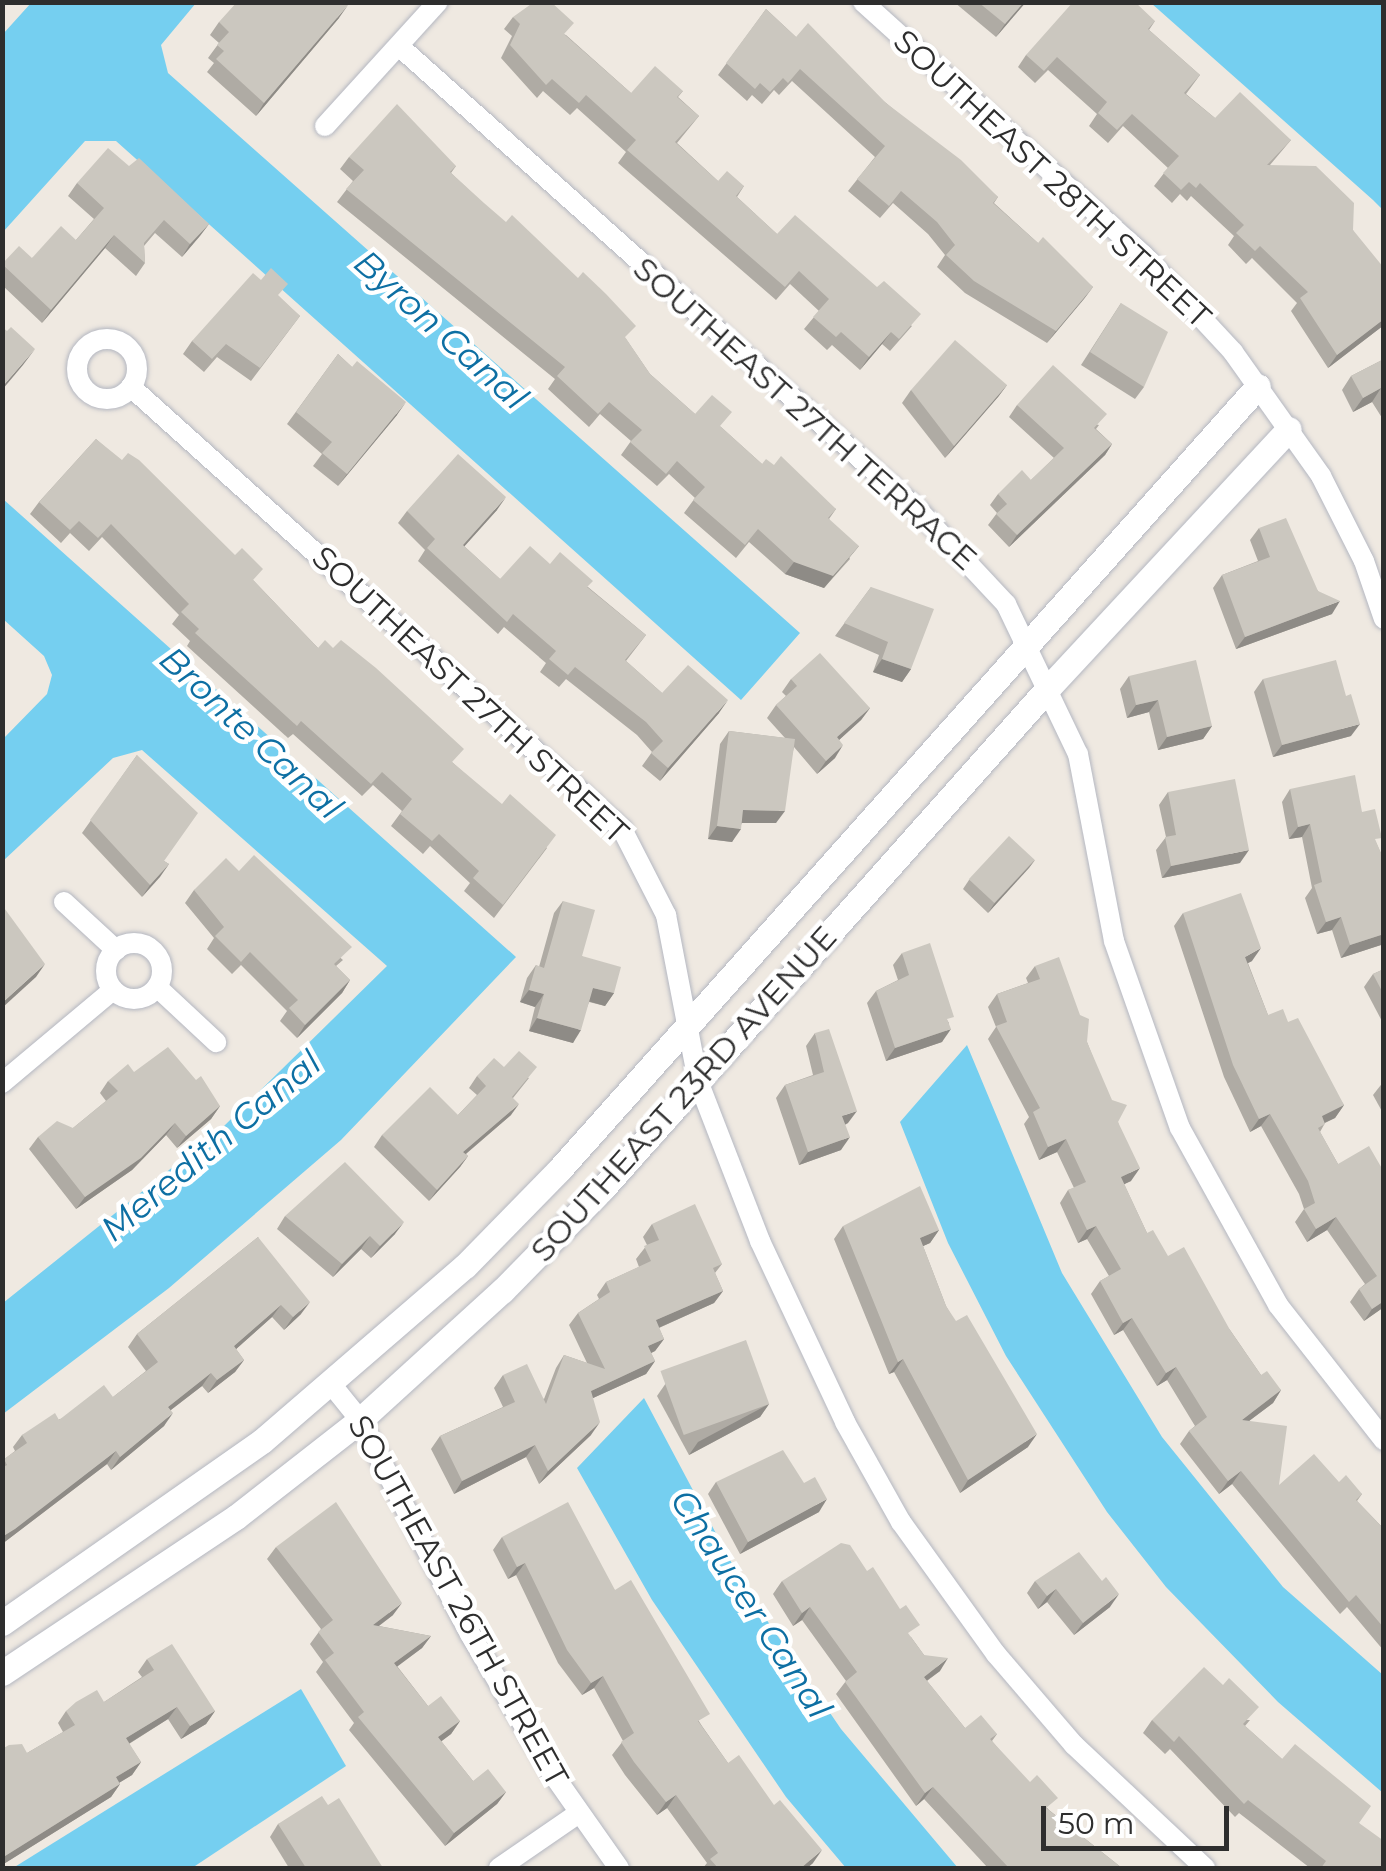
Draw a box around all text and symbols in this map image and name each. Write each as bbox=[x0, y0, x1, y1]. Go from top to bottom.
street label: SOUTHEAST 28TH STREET bbox=[886, 22, 1218, 336]
water label: Byron Canal bbox=[346, 241, 536, 419]
street label: SOUTHEAST 27TH TERRACE bbox=[625, 250, 985, 578]
street label: SOUTHEAST 27TH STREET bbox=[304, 538, 636, 852]
water label: Bronte Canal bbox=[151, 638, 351, 828]
street label: SOUTHEAST 23RD AVENUE bbox=[523, 918, 845, 1270]
water label: Meredith Canal bbox=[92, 1042, 330, 1250]
street label: SOUTHEAST 26TH STREET bbox=[340, 1409, 576, 1793]
water label: Chaucer Canal bbox=[661, 1482, 841, 1726]
scale bar bbox=[1046, 1786, 1234, 1848]
text: 50 m bbox=[1058, 1805, 1135, 1842]

